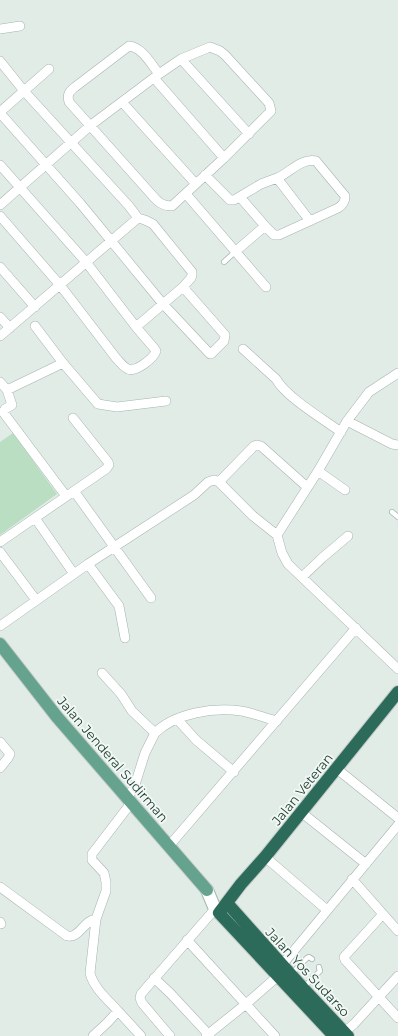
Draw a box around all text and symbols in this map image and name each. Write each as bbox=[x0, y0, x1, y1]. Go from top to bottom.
street label: Jalan Jenderal Sudirman bbox=[53, 692, 172, 825]
street label: Jalan Veteran bbox=[268, 750, 336, 829]
street label: Jalan Yos Sudarso bbox=[262, 923, 353, 1020]

